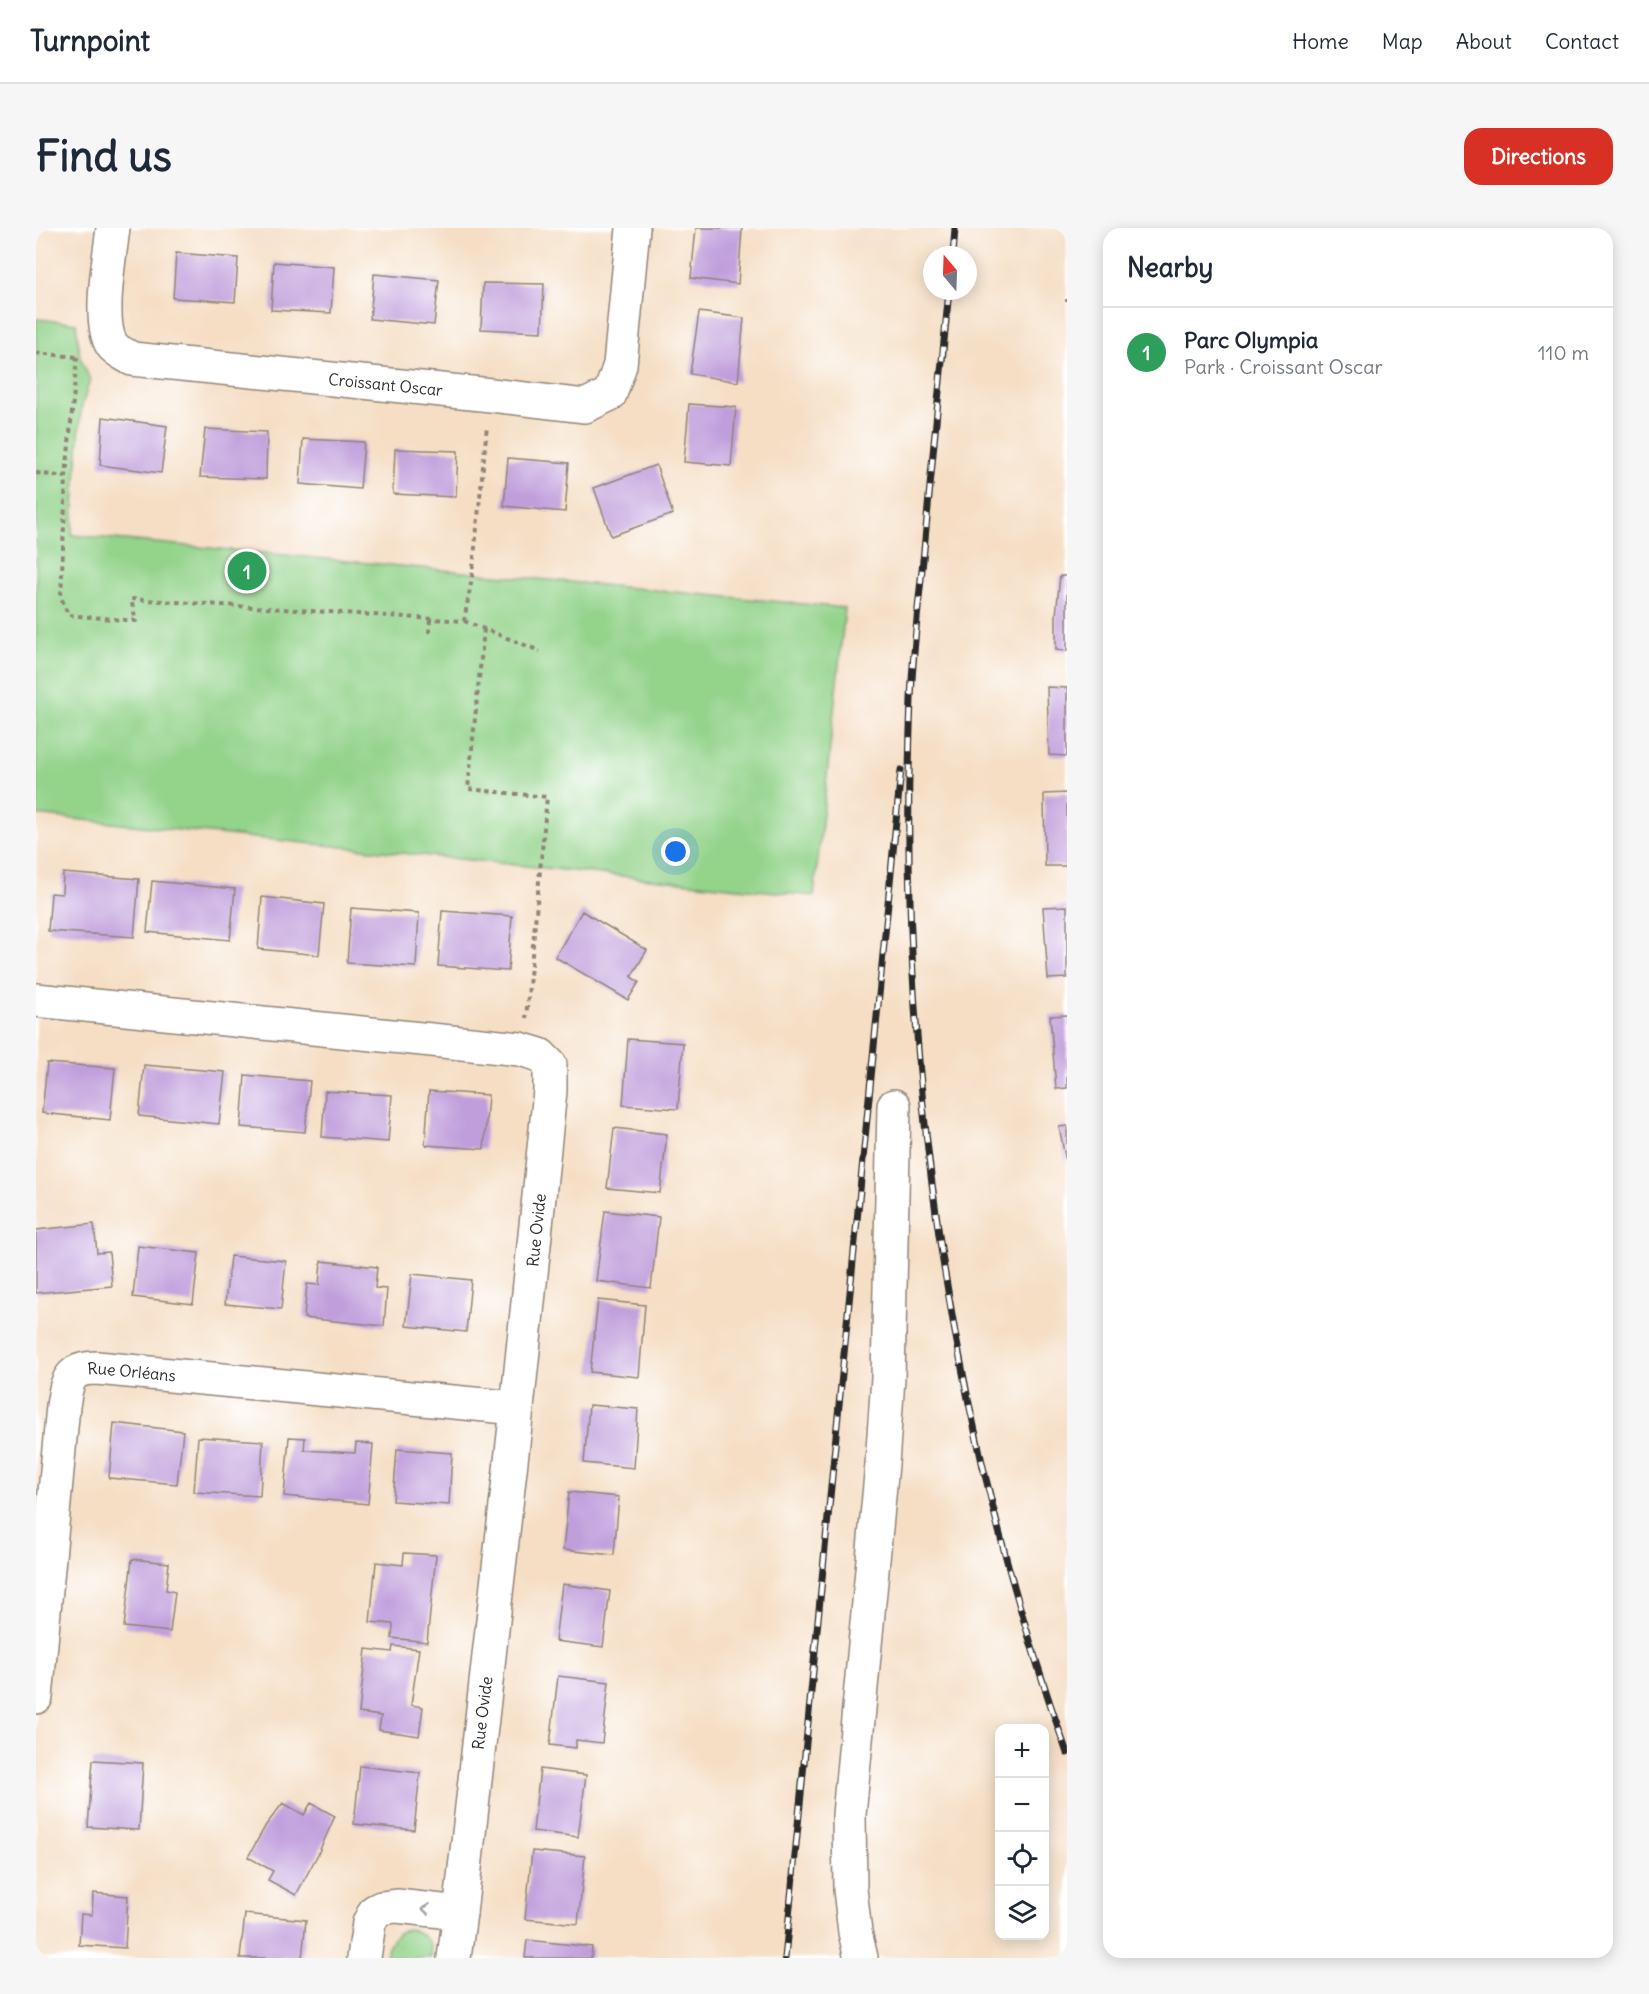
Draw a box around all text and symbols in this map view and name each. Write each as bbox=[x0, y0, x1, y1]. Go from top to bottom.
text: Turnpoint bbox=[30, 23, 150, 59]
text: Home bbox=[1292, 28, 1349, 55]
text: Map bbox=[1382, 28, 1423, 55]
text: About bbox=[1456, 28, 1512, 55]
text: Contact bbox=[1545, 28, 1619, 55]
button: Directions bbox=[1464, 128, 1613, 185]
text: Find us bbox=[36, 130, 172, 182]
north arrow bbox=[923, 246, 977, 300]
text: Nearby bbox=[1127, 251, 1213, 284]
text: Parc Olympia bbox=[1184, 326, 1318, 354]
text: 1 bbox=[1143, 340, 1150, 365]
text: 110 m bbox=[1538, 340, 1589, 365]
text: Park · Croissant Oscar bbox=[1184, 354, 1383, 379]
street label: Croissant Oscar bbox=[327, 369, 444, 400]
pin: 1 bbox=[228, 548, 266, 594]
your location bbox=[661, 837, 690, 866]
street label: Rue Ovide bbox=[522, 1192, 550, 1268]
street label: Rue Orléans bbox=[87, 1358, 177, 1385]
street label: Rue Ovide bbox=[468, 1675, 496, 1751]
map controls bbox=[995, 1724, 1049, 1940]
button: + bbox=[995, 1724, 1049, 1778]
button: − bbox=[995, 1778, 1049, 1832]
button: locate bbox=[995, 1832, 1049, 1886]
button: layers bbox=[995, 1886, 1049, 1940]
one-way arrow bbox=[421, 1903, 431, 1916]

